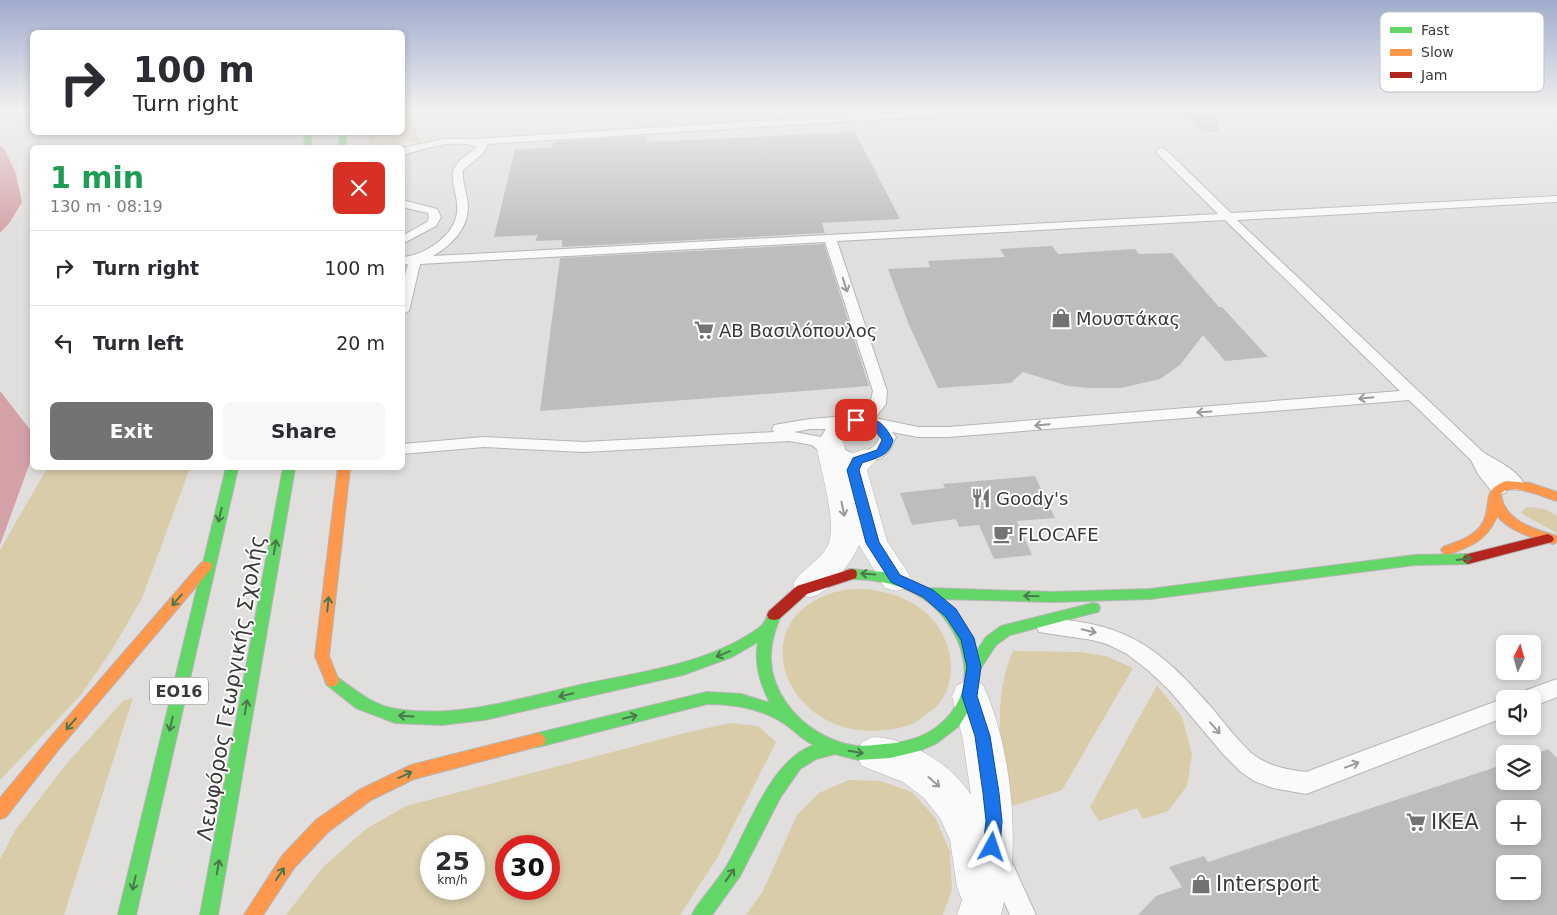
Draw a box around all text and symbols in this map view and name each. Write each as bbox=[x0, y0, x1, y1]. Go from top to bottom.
legend bbox=[1380, 12, 1544, 92]
text: Fast bbox=[1421, 22, 1450, 38]
text: Slow bbox=[1421, 44, 1454, 60]
icon: right bbox=[50, 50, 115, 115]
text: 100 m bbox=[133, 50, 255, 90]
text: Jam bbox=[1420, 67, 1447, 83]
text: Turn right bbox=[133, 91, 238, 116]
text: 1 min bbox=[50, 160, 144, 195]
button: close bbox=[333, 162, 385, 214]
text: 130 m · 08:19 bbox=[50, 197, 163, 216]
icon: right bbox=[50, 254, 78, 282]
text: Turn right bbox=[93, 257, 199, 279]
text: 100 m bbox=[324, 257, 385, 279]
one-way arrow bbox=[841, 277, 851, 293]
shop icon: Μουστάκας bbox=[1050, 307, 1072, 329]
place label: Μουστάκας bbox=[1076, 308, 1180, 329]
supermarket icon: ΑΒ Βασιλόπουλος bbox=[693, 319, 715, 341]
place label: ΑΒ Βασιλόπουλος bbox=[719, 320, 877, 341]
icon: left bbox=[50, 329, 78, 357]
text: Turn left bbox=[93, 332, 184, 354]
text: 20 m bbox=[336, 332, 385, 354]
one-way arrow bbox=[1359, 393, 1375, 403]
pin bbox=[835, 399, 877, 441]
button: Exit bbox=[50, 402, 213, 460]
button: Share bbox=[223, 402, 385, 460]
icon: arrive bbox=[842, 406, 870, 434]
one-way arrow bbox=[1197, 407, 1213, 416]
one-way arrow bbox=[1035, 420, 1051, 429]
restaurant icon: Goody's bbox=[970, 487, 992, 509]
place label: Goody's bbox=[996, 488, 1068, 509]
one-way arrow bbox=[839, 500, 848, 516]
one-way arrow bbox=[215, 506, 224, 522]
cafe icon: FLOCAFE bbox=[992, 523, 1014, 545]
place label: FLOCAFE bbox=[1018, 524, 1099, 545]
street label: Λεωφόρος Γεωργικής Σχολής bbox=[192, 533, 270, 843]
one-way arrow bbox=[271, 539, 281, 555]
one-way arrow bbox=[1455, 554, 1471, 564]
one-way arrow bbox=[860, 570, 876, 579]
one-way arrow bbox=[1023, 591, 1040, 601]
one-way arrow bbox=[171, 594, 183, 607]
one-way arrow bbox=[323, 596, 333, 612]
one-way arrow bbox=[1081, 627, 1097, 636]
north arrow bbox=[1496, 635, 1541, 680]
map controls bbox=[1496, 635, 1541, 900]
one-way arrow bbox=[716, 650, 731, 660]
road number: ΕΟ16 bbox=[150, 678, 208, 704]
button: sound bbox=[1496, 690, 1541, 735]
one-way arrow bbox=[558, 691, 574, 700]
one-way arrow bbox=[242, 699, 252, 715]
one-way arrow bbox=[398, 712, 414, 721]
one-way arrow bbox=[622, 712, 638, 721]
one-way arrow bbox=[166, 716, 175, 732]
one-way arrow bbox=[65, 717, 77, 730]
one-way arrow bbox=[1209, 722, 1221, 735]
button: layers bbox=[1496, 745, 1541, 790]
one-way arrow bbox=[847, 747, 863, 757]
one-way arrow bbox=[1344, 760, 1359, 769]
one-way arrow bbox=[397, 770, 412, 779]
one-way arrow bbox=[928, 776, 941, 787]
button: + bbox=[1496, 800, 1541, 845]
place label: ΙΚΕΑ bbox=[1431, 810, 1479, 834]
supermarket icon: ΙΚΕΑ bbox=[1405, 811, 1427, 833]
position arrow bbox=[965, 820, 1017, 872]
speed limit sign: 30 bbox=[495, 835, 560, 900]
text: 25 bbox=[435, 847, 470, 876]
button: − bbox=[1496, 855, 1541, 900]
one-way arrow bbox=[213, 859, 223, 875]
one-way arrow bbox=[275, 868, 285, 882]
one-way arrow bbox=[725, 869, 735, 883]
place label: Intersport bbox=[1216, 872, 1319, 896]
text: km/h bbox=[437, 873, 468, 887]
shop icon: Intersport bbox=[1190, 873, 1212, 895]
one-way arrow bbox=[129, 874, 138, 890]

